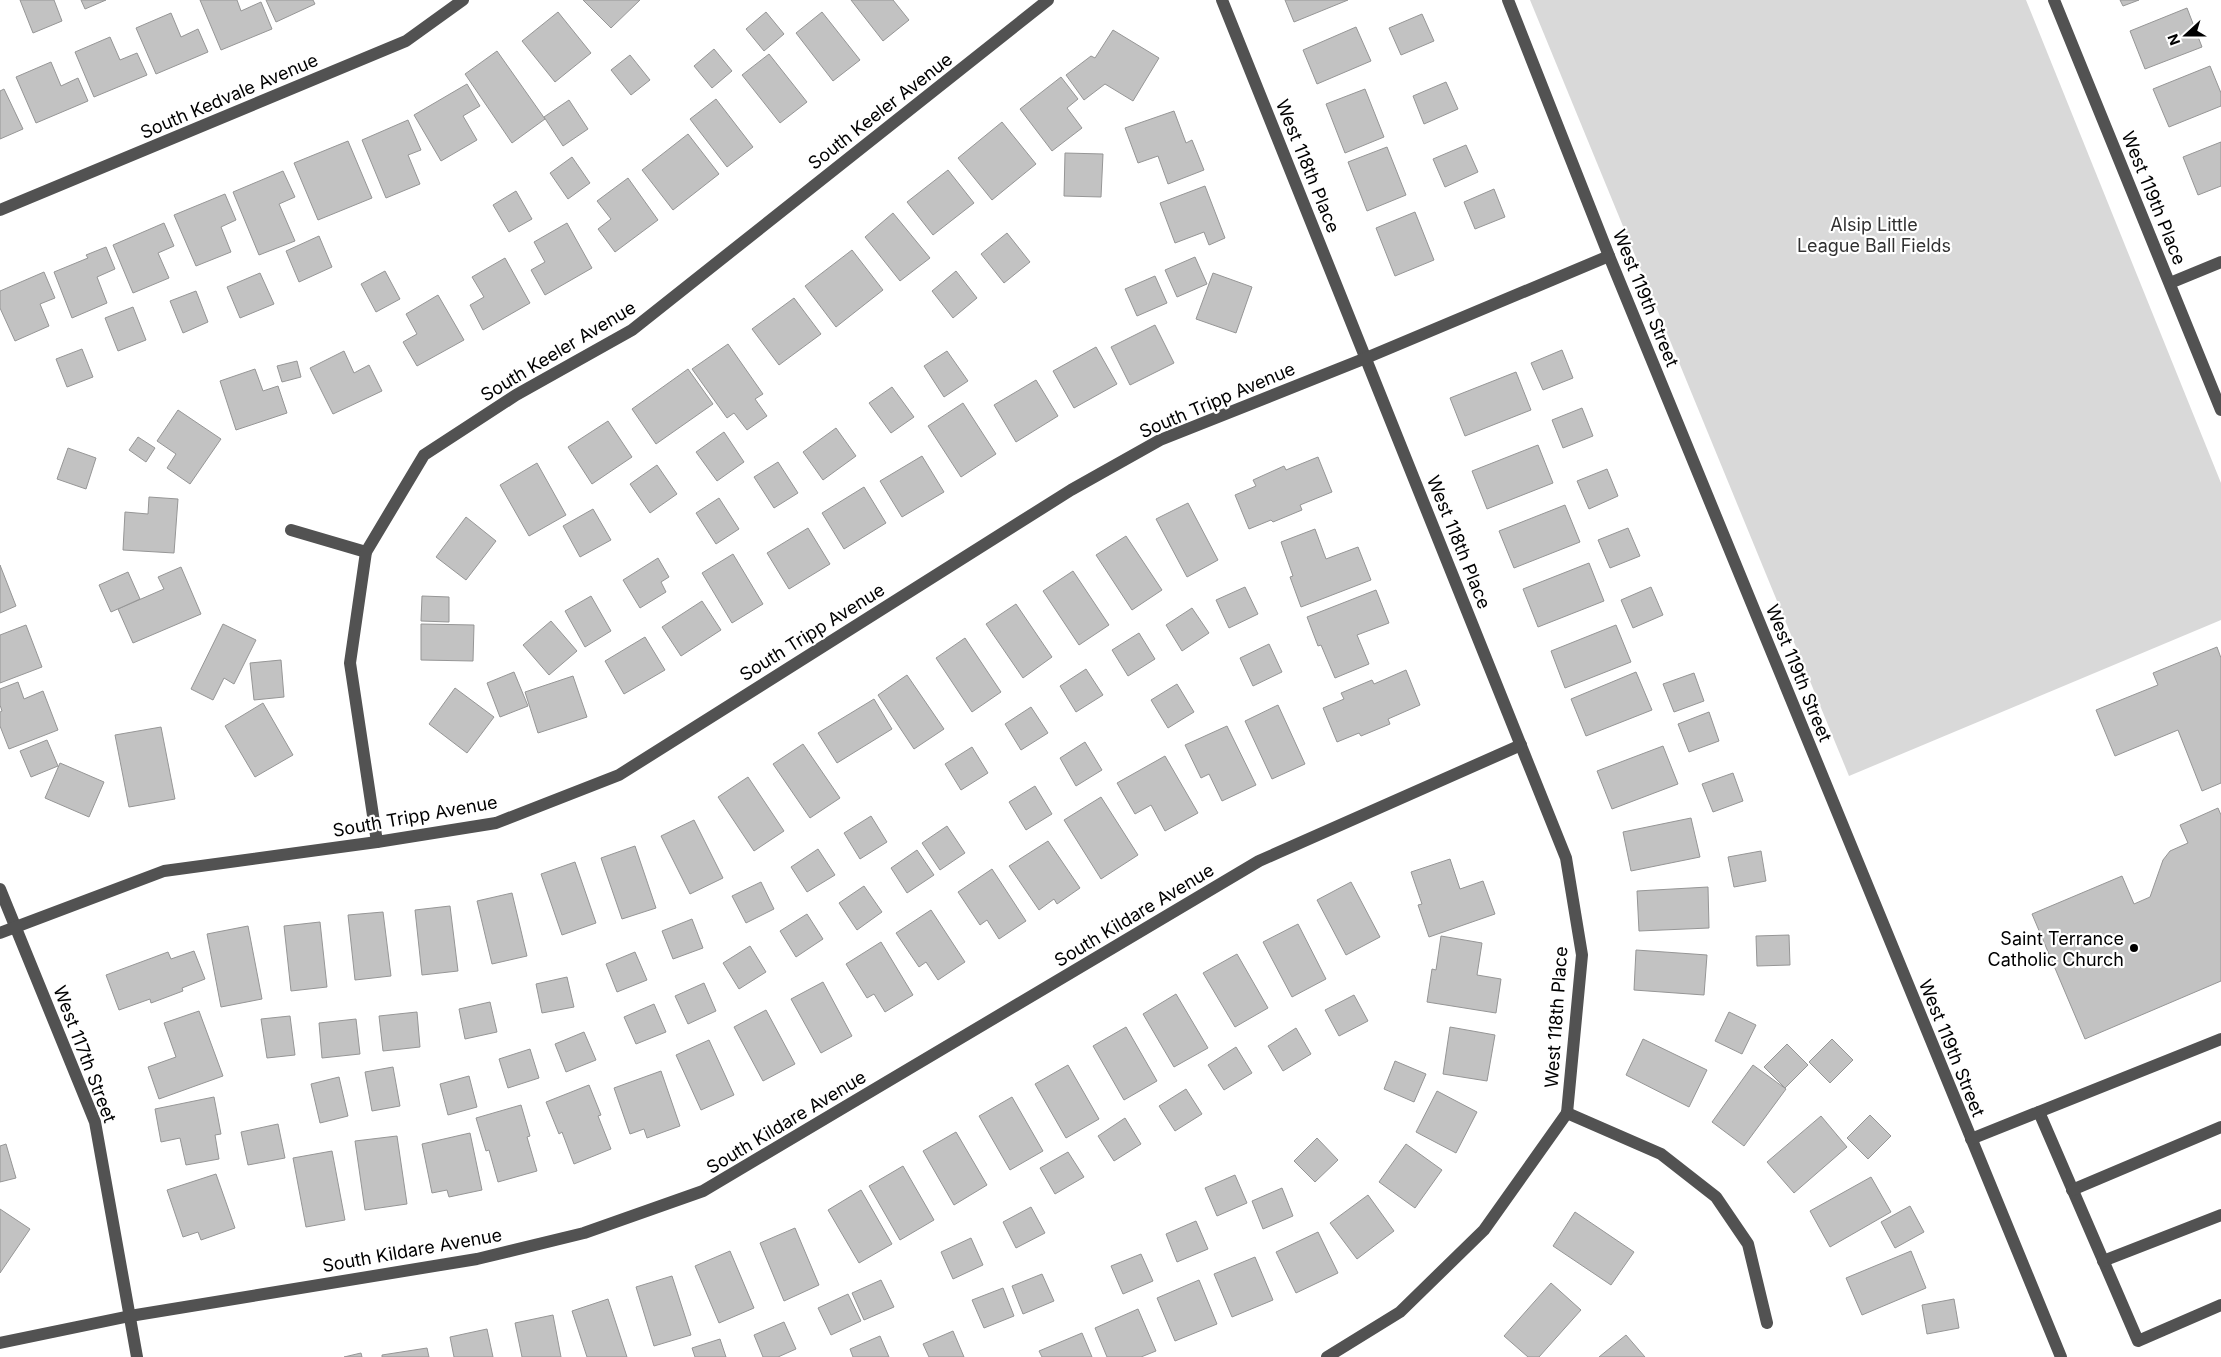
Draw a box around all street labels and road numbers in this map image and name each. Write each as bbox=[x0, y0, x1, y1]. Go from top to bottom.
street label: South Keeler Avenue bbox=[804, 48, 956, 174]
street label: South Kedvale Avenue bbox=[137, 49, 321, 143]
street label: West 118th Place bbox=[1272, 96, 1344, 236]
street label: West 119th Place bbox=[2118, 128, 2190, 268]
street label: West 119th Street bbox=[1609, 226, 1683, 370]
street label: South Keeler Avenue bbox=[477, 296, 639, 406]
street label: South Tripp Avenue bbox=[1136, 358, 1298, 442]
street label: West 118th Place bbox=[1423, 472, 1495, 612]
street label: South Tripp Avenue bbox=[736, 579, 888, 685]
street label: West 119th Street bbox=[1762, 601, 1836, 745]
street label: South Tripp Avenue bbox=[331, 791, 499, 841]
street label: South Kildare Avenue bbox=[1051, 859, 1217, 971]
street label: West 118th Place bbox=[1541, 945, 1571, 1089]
street label: West 119th Street bbox=[1915, 976, 1989, 1120]
street label: West 117th Street bbox=[49, 983, 121, 1126]
street label: South Kildare Avenue bbox=[703, 1066, 869, 1178]
street label: South Kildare Avenue bbox=[321, 1224, 503, 1276]

